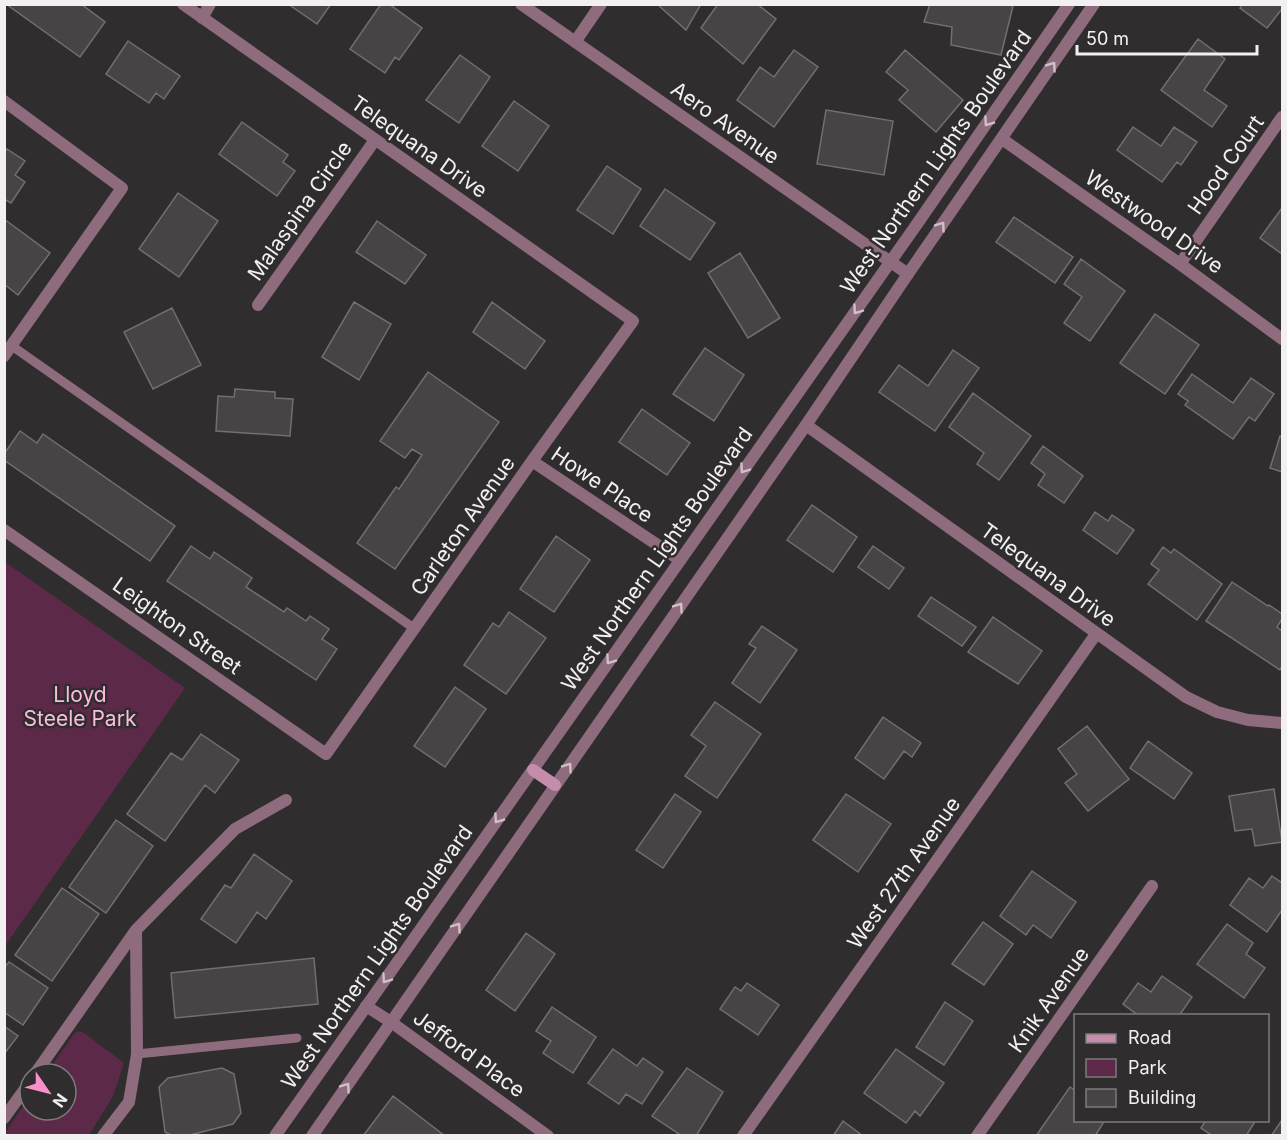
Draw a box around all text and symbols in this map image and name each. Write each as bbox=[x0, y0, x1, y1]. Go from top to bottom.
scale bar bbox=[1077, 18, 1257, 56]
street label: West Northern Lights Boulevard bbox=[835, 25, 1036, 298]
text: 50 m bbox=[1086, 28, 1129, 49]
one-way arrow bbox=[1045, 61, 1056, 72]
street label: Aero Avenue bbox=[666, 76, 784, 169]
street label: Telequana Drive bbox=[346, 90, 492, 203]
street label: Hood Court bbox=[1182, 110, 1269, 219]
one-way arrow bbox=[984, 115, 995, 126]
street label: Malaspina Circle bbox=[242, 136, 357, 285]
street label: Westwood Drive bbox=[1080, 165, 1228, 279]
one-way arrow bbox=[934, 222, 945, 233]
one-way arrow bbox=[853, 303, 864, 314]
street label: West Northern Lights Boulevard bbox=[556, 422, 757, 695]
street label: Howe Place bbox=[547, 441, 658, 528]
street label: Carleton Avenue bbox=[405, 451, 520, 600]
one-way arrow bbox=[741, 463, 752, 474]
street label: Telequana Drive bbox=[976, 517, 1121, 632]
street label: Leighton Street bbox=[108, 572, 247, 679]
one-way arrow bbox=[672, 602, 683, 613]
one-way arrow bbox=[606, 653, 617, 664]
park label: Lloyd Steele Park bbox=[24, 682, 137, 731]
one-way arrow bbox=[561, 762, 572, 773]
street label: West 27th Avenue bbox=[842, 792, 965, 953]
one-way arrow bbox=[494, 813, 505, 824]
street label: West Northern Lights Boulevard bbox=[276, 820, 477, 1093]
one-way arrow bbox=[450, 923, 461, 934]
street label: Knik Avenue bbox=[1003, 942, 1094, 1057]
one-way arrow bbox=[382, 972, 393, 983]
street label: Jefford Place bbox=[409, 1005, 530, 1102]
legend bbox=[1074, 1014, 1269, 1122]
text: Road bbox=[1128, 1027, 1171, 1048]
text: Park bbox=[1128, 1057, 1167, 1078]
north arrow bbox=[18, 1062, 78, 1122]
one-way arrow bbox=[339, 1083, 350, 1094]
text: Building bbox=[1128, 1087, 1196, 1108]
text: N bbox=[49, 1090, 72, 1111]

